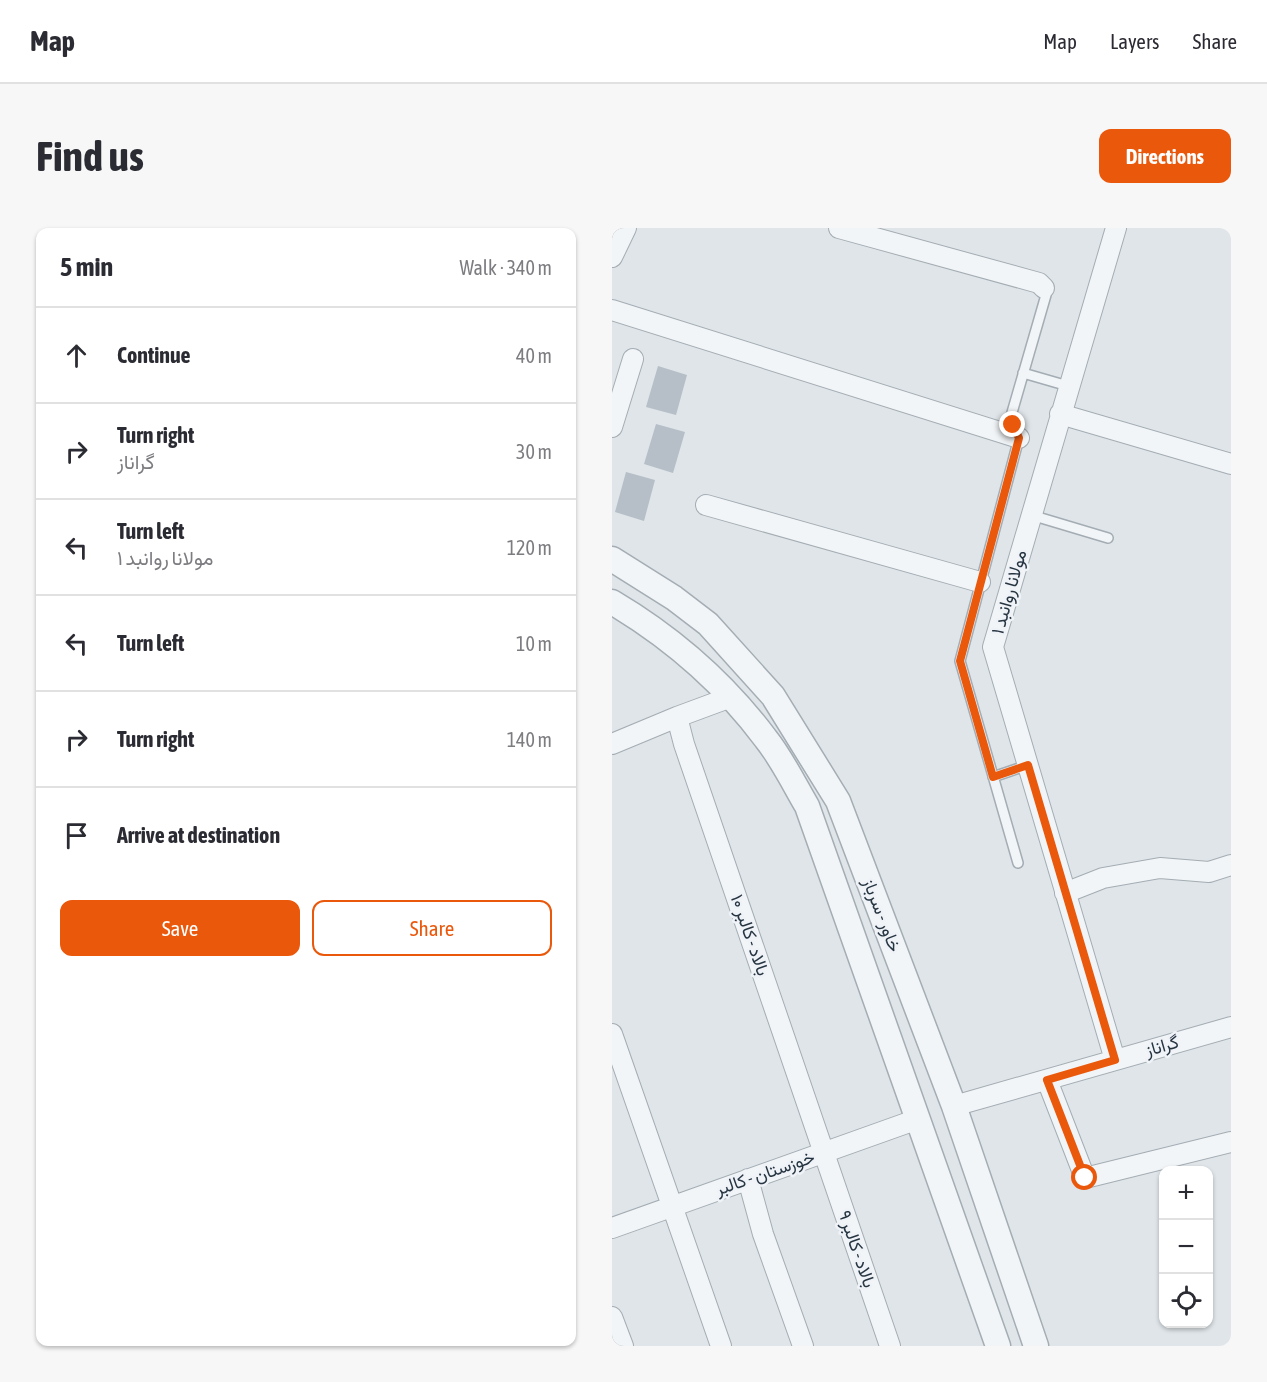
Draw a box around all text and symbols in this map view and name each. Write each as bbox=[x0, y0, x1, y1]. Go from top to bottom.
text: Map bbox=[30, 25, 75, 57]
text: Map bbox=[1043, 29, 1077, 53]
text: Layers bbox=[1110, 29, 1160, 53]
text: Share bbox=[1193, 29, 1237, 53]
button: Directions bbox=[1099, 129, 1231, 183]
text: Find us bbox=[36, 132, 144, 180]
text: 5 min bbox=[60, 252, 113, 282]
text: Walk · 340 m bbox=[460, 256, 552, 279]
icon: ahead bbox=[60, 339, 93, 372]
text: Continue bbox=[117, 342, 191, 368]
text: 40 m bbox=[516, 344, 552, 367]
route end bbox=[999, 411, 1025, 437]
text: Turn right bbox=[117, 422, 194, 448]
icon: right bbox=[60, 435, 93, 468]
text: 30 m bbox=[516, 440, 552, 463]
text: گراناز bbox=[117, 450, 155, 473]
text: Turn left bbox=[117, 518, 184, 544]
icon: left bbox=[60, 531, 93, 564]
text: 120 m bbox=[507, 536, 552, 559]
text: مولانا روانبد ۱ bbox=[117, 546, 213, 569]
street label: مولانا روانبد ۱ bbox=[986, 547, 1032, 637]
icon: left bbox=[60, 627, 93, 660]
text: Turn left bbox=[117, 630, 184, 656]
text: 10 m bbox=[516, 632, 552, 655]
icon: right bbox=[60, 723, 93, 756]
text: Turn right bbox=[117, 726, 194, 752]
text: 140 m bbox=[507, 728, 552, 751]
icon: arrive bbox=[60, 819, 93, 852]
text: Arrive at destination bbox=[117, 822, 280, 848]
street label: خاور - سرباز bbox=[858, 874, 906, 955]
street label: بالاد - کالبر ۱۰ bbox=[726, 891, 774, 979]
button: Save bbox=[60, 900, 300, 956]
button: Share bbox=[312, 900, 552, 956]
street label: گراناز bbox=[1142, 1031, 1181, 1062]
street label: خوزستان - کالبر bbox=[712, 1146, 817, 1201]
route start bbox=[1071, 1164, 1097, 1190]
map controls bbox=[1159, 1166, 1213, 1328]
button: + bbox=[1159, 1166, 1213, 1220]
street label: بالاد - کالبر ۹ bbox=[833, 1207, 881, 1291]
button: − bbox=[1159, 1220, 1213, 1274]
button: locate bbox=[1159, 1274, 1213, 1328]

